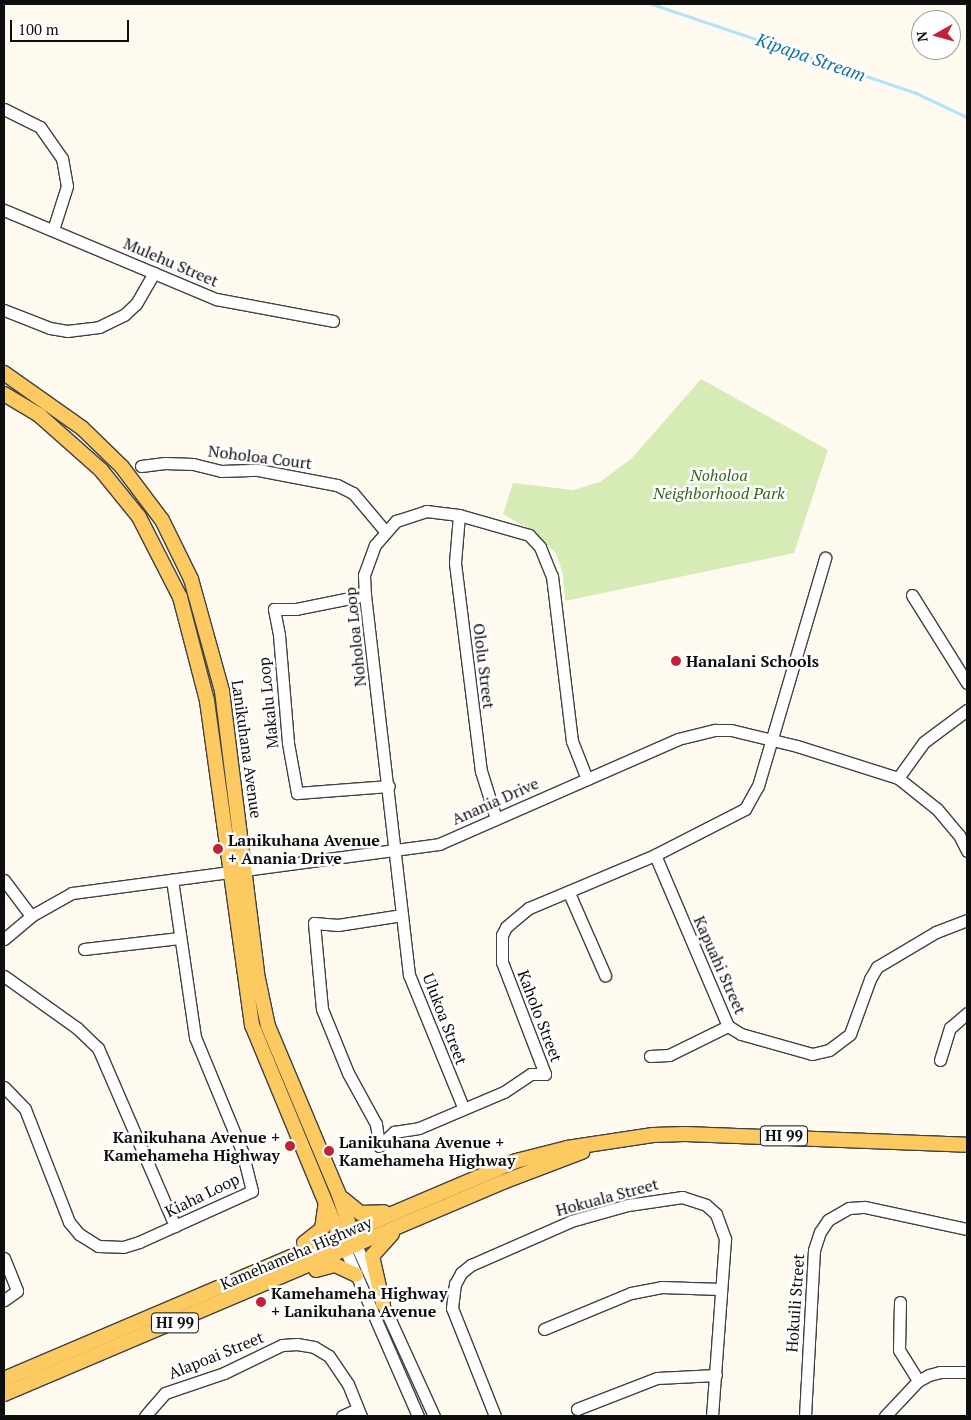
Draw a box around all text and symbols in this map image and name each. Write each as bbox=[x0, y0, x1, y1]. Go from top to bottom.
scale bar bbox=[12, 10, 131, 42]
north arrow bbox=[911, 10, 961, 60]
text: 100 m bbox=[18, 19, 59, 39]
water label: Kipapa Stream bbox=[753, 28, 869, 86]
text: N bbox=[912, 30, 932, 43]
street label: Mulehu Street bbox=[121, 233, 221, 291]
street label: Noholoa Court bbox=[207, 441, 313, 473]
park label: Noholoa Neighborhood Park bbox=[653, 465, 785, 503]
street label: Noholoa Loop bbox=[340, 586, 370, 688]
street label: Ololu Street bbox=[469, 622, 499, 710]
place label: Hanalani Schools bbox=[686, 651, 819, 671]
marker: Hanalani Schools bbox=[670, 655, 682, 667]
street label: Makalu Loop bbox=[254, 656, 282, 750]
street label: Lanikuhana Avenue bbox=[228, 678, 266, 820]
street label: Anania Drive bbox=[449, 773, 541, 829]
place label: Lanikuhana Avenue + Anania Drive bbox=[228, 830, 380, 868]
marker: Lanikuhana Avenue + Anania Drive bbox=[212, 843, 224, 855]
street label: Kapuahi Street bbox=[690, 913, 750, 1017]
street label: Kaholo Street bbox=[514, 967, 566, 1065]
street label: Ulukoa Street bbox=[419, 971, 471, 1067]
road number: HI 99 bbox=[759, 1124, 809, 1148]
place label: Kanikuhana Avenue + Kamehameha Highway bbox=[104, 1127, 280, 1165]
place label: Lanikuhana Avenue + Kamehameha Highway bbox=[339, 1132, 515, 1170]
marker: Kanikuhana Avenue + Kamehameha Highway bbox=[284, 1140, 296, 1152]
marker: Lanikuhana Avenue + Kamehameha Highway bbox=[323, 1145, 335, 1157]
street label: Kiaha Loop bbox=[162, 1169, 242, 1221]
street label: Hokuala Street bbox=[554, 1174, 660, 1220]
street label: Kamehameha Highway bbox=[217, 1212, 375, 1294]
street label: Hokuili Street bbox=[782, 1253, 808, 1353]
place label: Kamehameha Highway + Lanikuhana Avenue bbox=[271, 1283, 447, 1321]
marker: Kamehameha Highway + Lanikuhana Avenue bbox=[255, 1296, 267, 1308]
road number: HI 99 bbox=[150, 1310, 200, 1336]
street label: Alapoai Street bbox=[165, 1327, 267, 1383]

